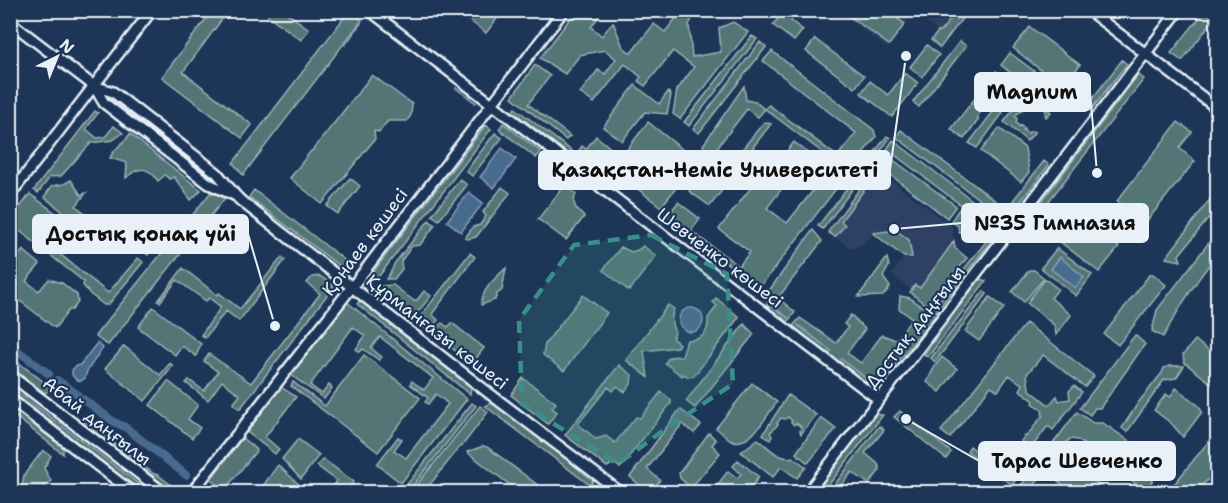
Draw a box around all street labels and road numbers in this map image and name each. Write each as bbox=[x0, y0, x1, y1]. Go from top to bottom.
street label: Қонаев көшесі bbox=[317, 183, 413, 301]
street label: Шевченко көшесі bbox=[652, 202, 788, 314]
street label: Достық даңғылы bbox=[859, 261, 971, 393]
street label: Құрманғазы көшесі bbox=[361, 269, 513, 395]
street label: Абай даңғылы bbox=[38, 371, 156, 471]

